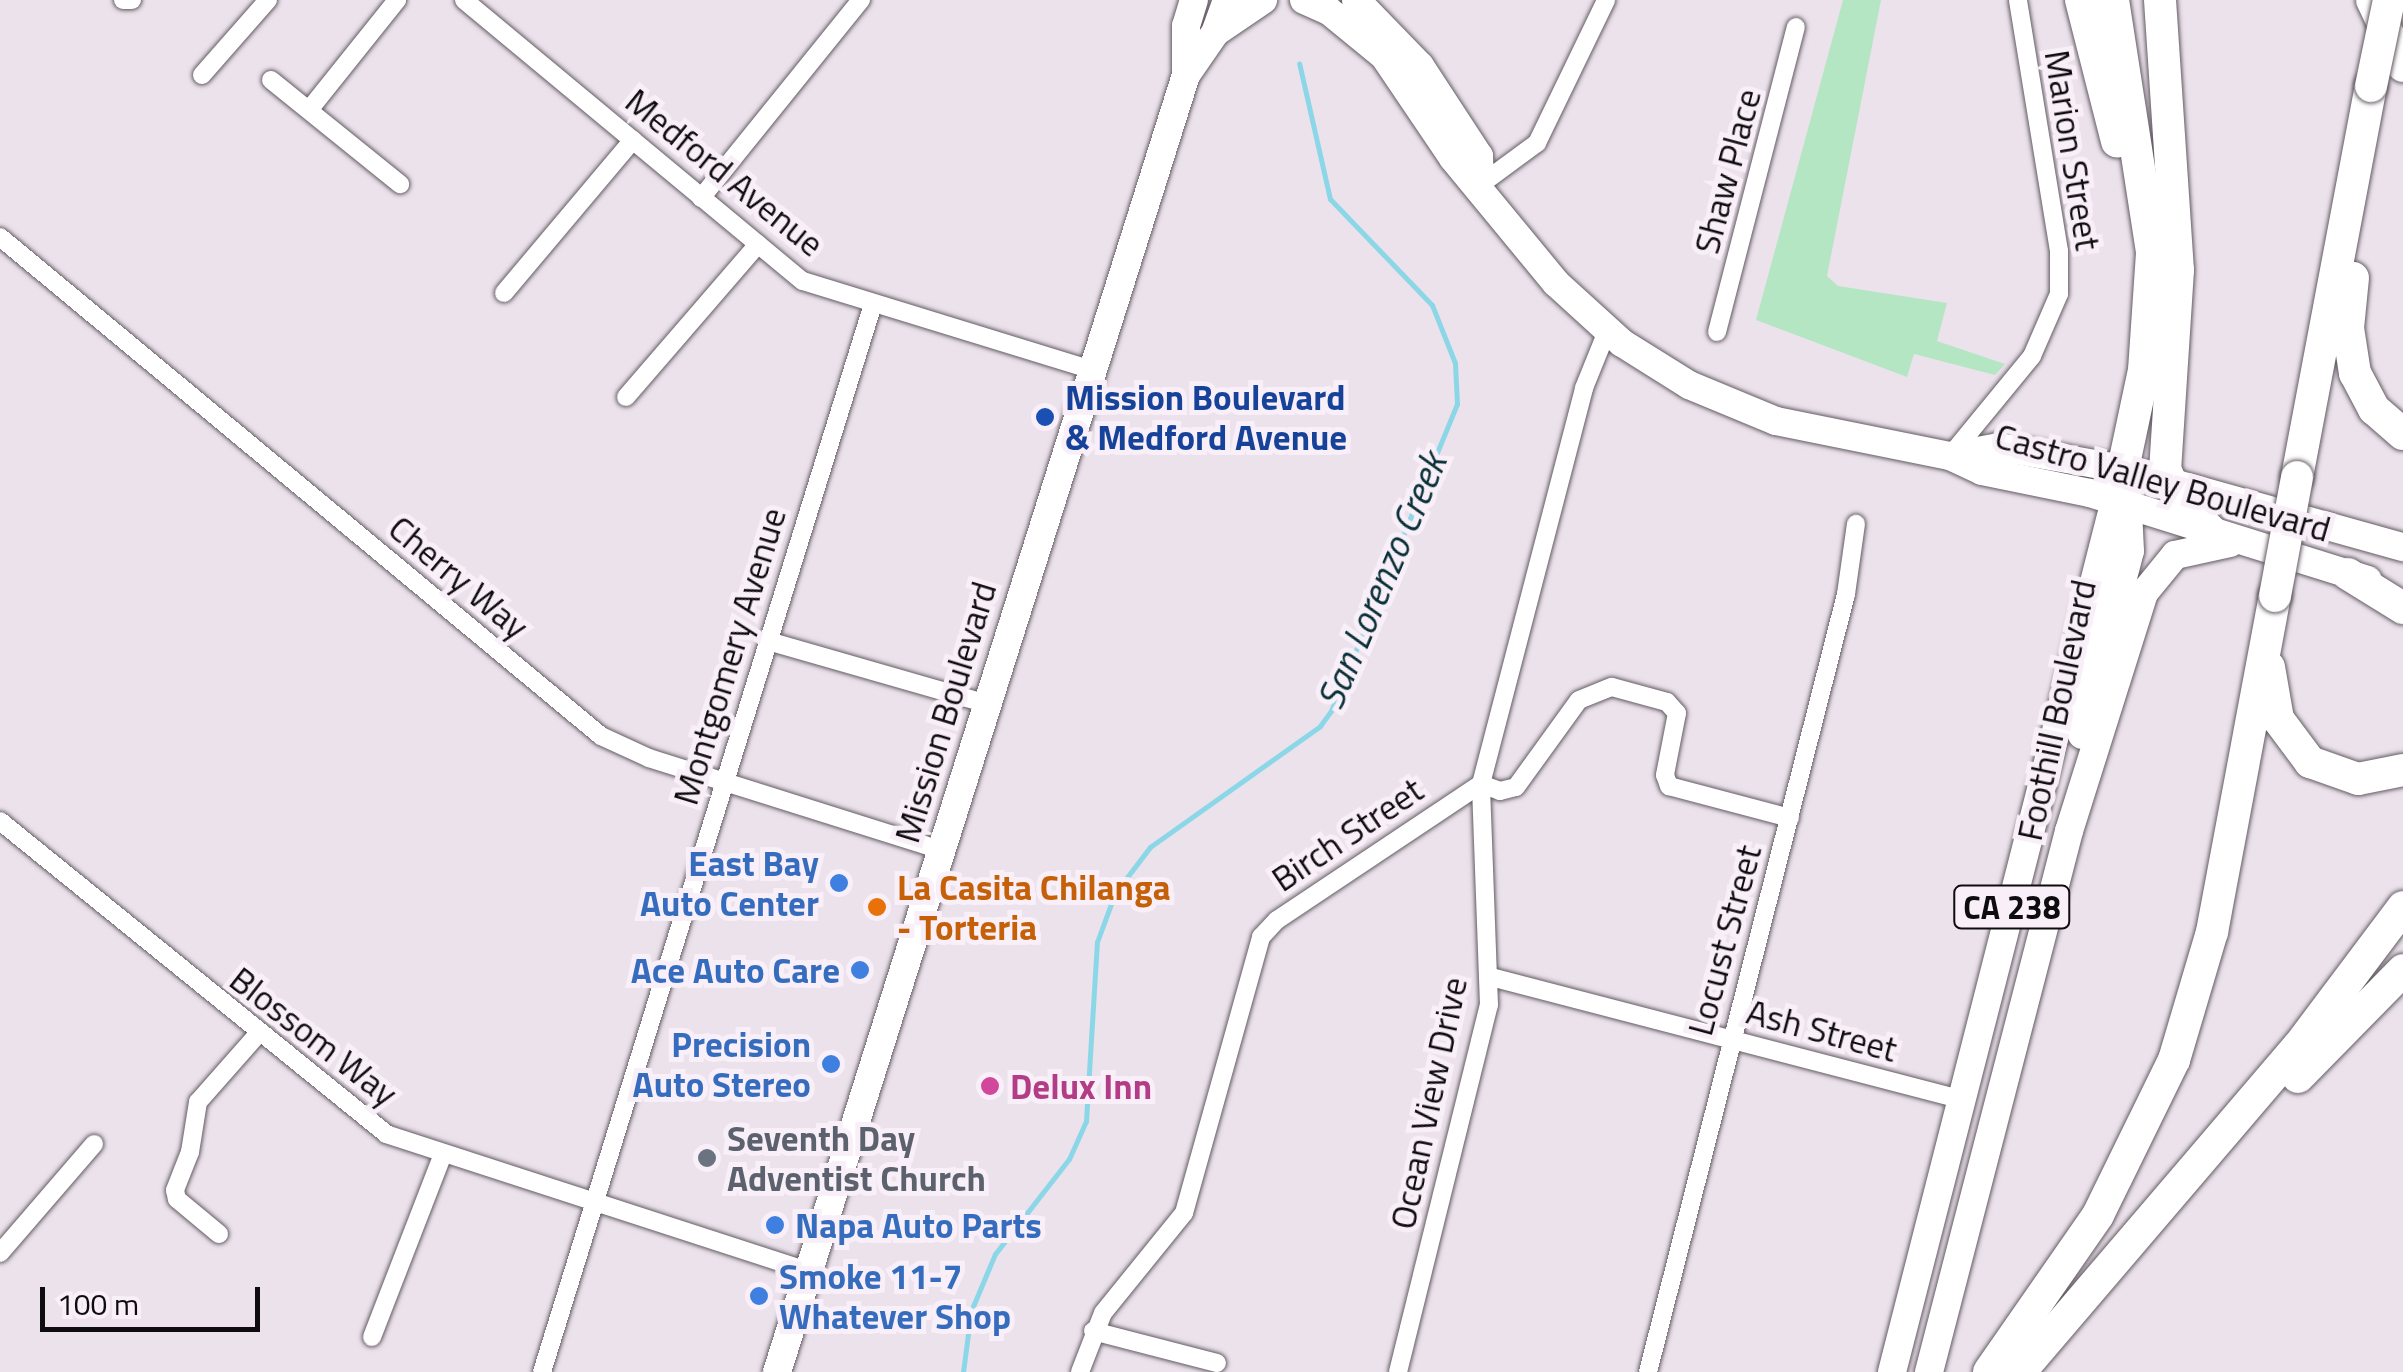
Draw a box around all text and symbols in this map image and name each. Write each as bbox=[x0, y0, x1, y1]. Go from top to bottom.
street label: Marion Street bbox=[2036, 47, 2110, 253]
street label: Medford Avenue bbox=[618, 79, 832, 265]
street label: Shaw Place bbox=[1685, 84, 1769, 258]
place label: Mission Boulevard & Medford Avenue bbox=[1065, 376, 1347, 458]
marker: Mission Boulevard & Medford Avenue bbox=[1034, 406, 1056, 428]
street label: Castro Valley Boulevard bbox=[1991, 414, 2335, 550]
water label: San Lorenzo Creek bbox=[1308, 446, 1456, 716]
street label: Montgomery Avenue bbox=[664, 502, 794, 810]
street label: Cherry Way bbox=[381, 507, 537, 647]
street label: Mission Boulevard bbox=[885, 576, 1005, 848]
street label: Foothill Boulevard bbox=[2008, 576, 2104, 844]
street label: Birch Street bbox=[1264, 768, 1430, 900]
street label: Locust Street bbox=[1678, 840, 1770, 1040]
place label: East Bay Auto Center bbox=[640, 842, 819, 924]
place label: La Casita Chilanga - Torteria bbox=[897, 866, 1171, 948]
marker: East Bay Auto Center bbox=[828, 872, 850, 894]
road number: CA 238 bbox=[1952, 880, 2072, 934]
marker: La Casita Chilanga - Torteria bbox=[866, 896, 888, 918]
place label: Ace Auto Care bbox=[631, 949, 840, 991]
street label: Blossom Way bbox=[222, 958, 406, 1114]
marker: Ace Auto Care bbox=[849, 959, 871, 981]
street label: Ocean View Drive bbox=[1381, 973, 1475, 1233]
street label: Ash Street bbox=[1742, 990, 1902, 1070]
place label: Precision Auto Stereo bbox=[633, 1023, 811, 1105]
marker: Precision Auto Stereo bbox=[820, 1053, 842, 1075]
place label: Delux Inn bbox=[1010, 1065, 1152, 1107]
marker: Delux Inn bbox=[979, 1075, 1001, 1097]
place label: Seventh Day Adventist Church bbox=[727, 1117, 986, 1199]
marker: Seventh Day Adventist Church bbox=[696, 1147, 718, 1169]
place label: Napa Auto Parts bbox=[795, 1204, 1042, 1246]
marker: Napa Auto Parts bbox=[764, 1214, 786, 1236]
place label: Smoke 11-7 Whatever Shop bbox=[779, 1255, 1011, 1337]
scale bar bbox=[45, 1267, 265, 1329]
text: 100 m bbox=[57, 1281, 139, 1327]
marker: Smoke 11-7 Whatever Shop bbox=[748, 1285, 770, 1307]

